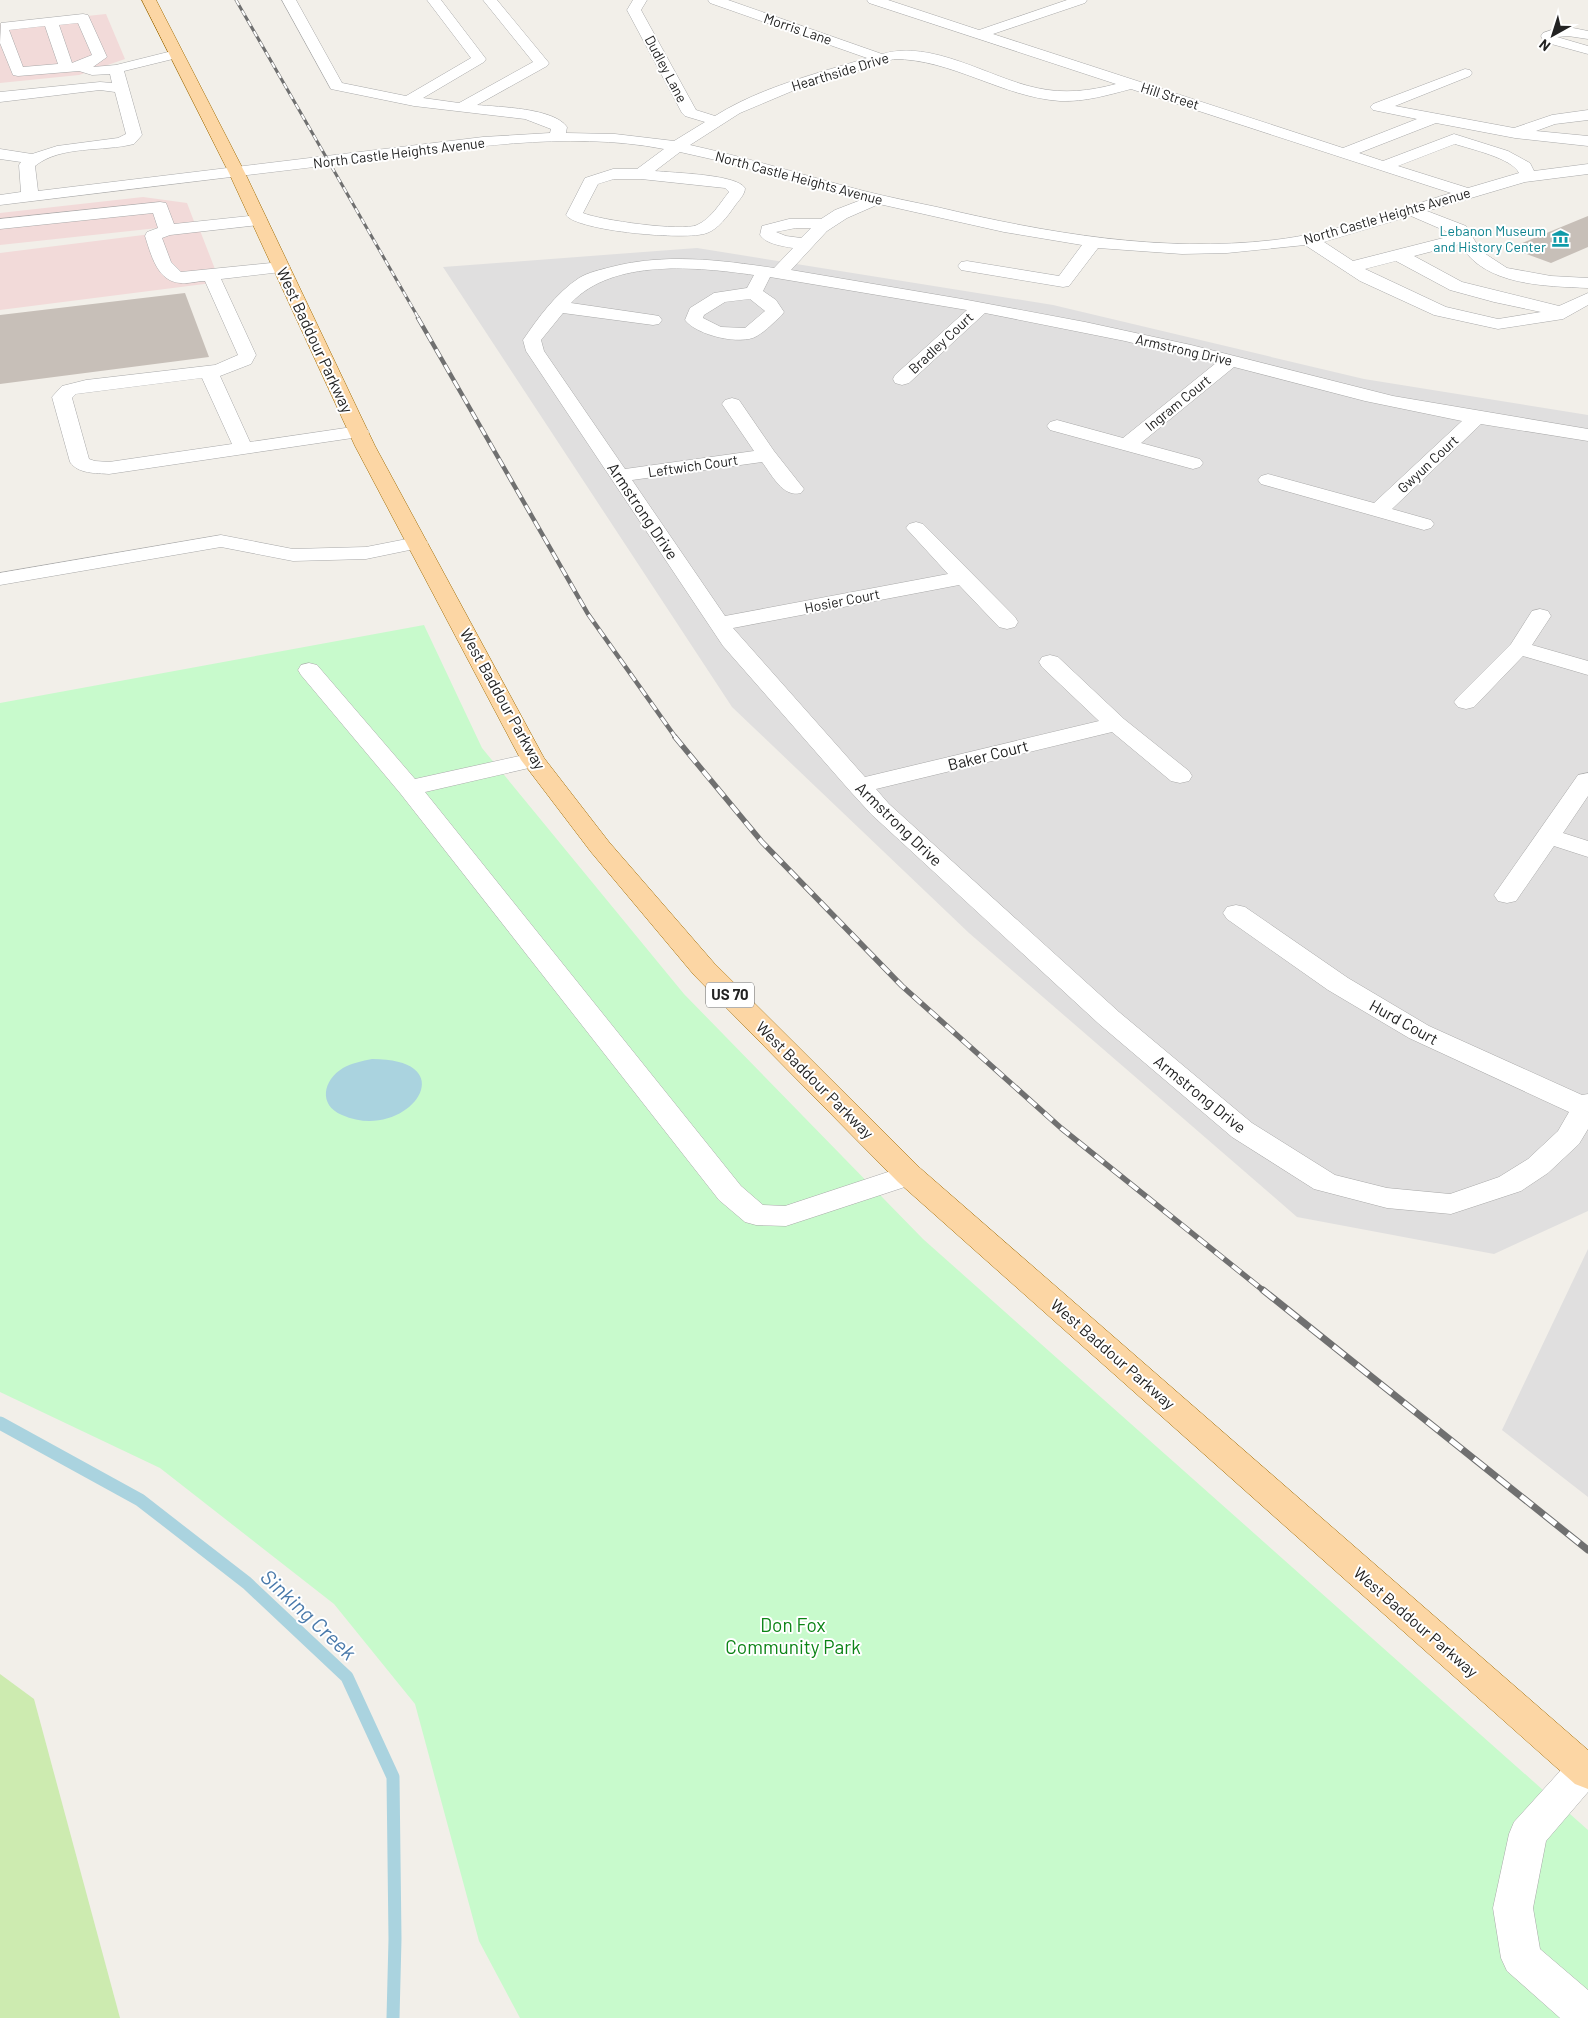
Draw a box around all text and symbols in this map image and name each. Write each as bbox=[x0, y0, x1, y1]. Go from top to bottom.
street label: Morris Lane bbox=[762, 9, 834, 48]
north arrow bbox=[1528, 10, 1578, 60]
street label: Dudley Lane bbox=[642, 32, 691, 105]
text: N bbox=[1536, 36, 1553, 55]
street label: Hearthside Drive bbox=[789, 49, 891, 94]
street label: Hill Street bbox=[1139, 78, 1201, 113]
street label: North Castle Heights Avenue bbox=[312, 134, 486, 171]
street label: North Castle Heights Avenue bbox=[713, 147, 885, 208]
street label: North Castle Heights Avenue bbox=[1301, 184, 1472, 248]
place label: Lebanon Museum and History Center bbox=[1433, 222, 1546, 255]
museum icon: Lebanon Museum and History Center bbox=[1550, 229, 1570, 249]
street label: West Baddour Parkway bbox=[273, 264, 358, 416]
street label: Bradley Court bbox=[905, 308, 977, 377]
street label: Armstrong Drive bbox=[1134, 330, 1234, 369]
street label: Ingram Court bbox=[1142, 371, 1214, 434]
street label: Gwyun Court bbox=[1394, 431, 1462, 496]
street label: Leftwich Court bbox=[647, 451, 739, 480]
street label: Armstrong Drive bbox=[604, 459, 683, 563]
street label: Hosier Court bbox=[803, 585, 881, 616]
street label: West Baddour Parkway bbox=[457, 625, 550, 773]
street label: Baker Court bbox=[946, 735, 1030, 774]
street label: Armstrong Drive bbox=[852, 778, 947, 870]
road number: US 70 bbox=[706, 982, 754, 1008]
street label: Hurd Court bbox=[1367, 995, 1442, 1048]
street label: West Baddour Parkway bbox=[753, 1017, 879, 1143]
street label: Armstrong Drive bbox=[1151, 1051, 1250, 1136]
street label: West Baddour Parkway bbox=[1047, 1294, 1180, 1413]
street label: West Baddour Parkway bbox=[1350, 1562, 1483, 1681]
water label: Sinking Creek bbox=[256, 1563, 362, 1665]
park label: Don Fox Community Park bbox=[725, 1613, 861, 1658]

